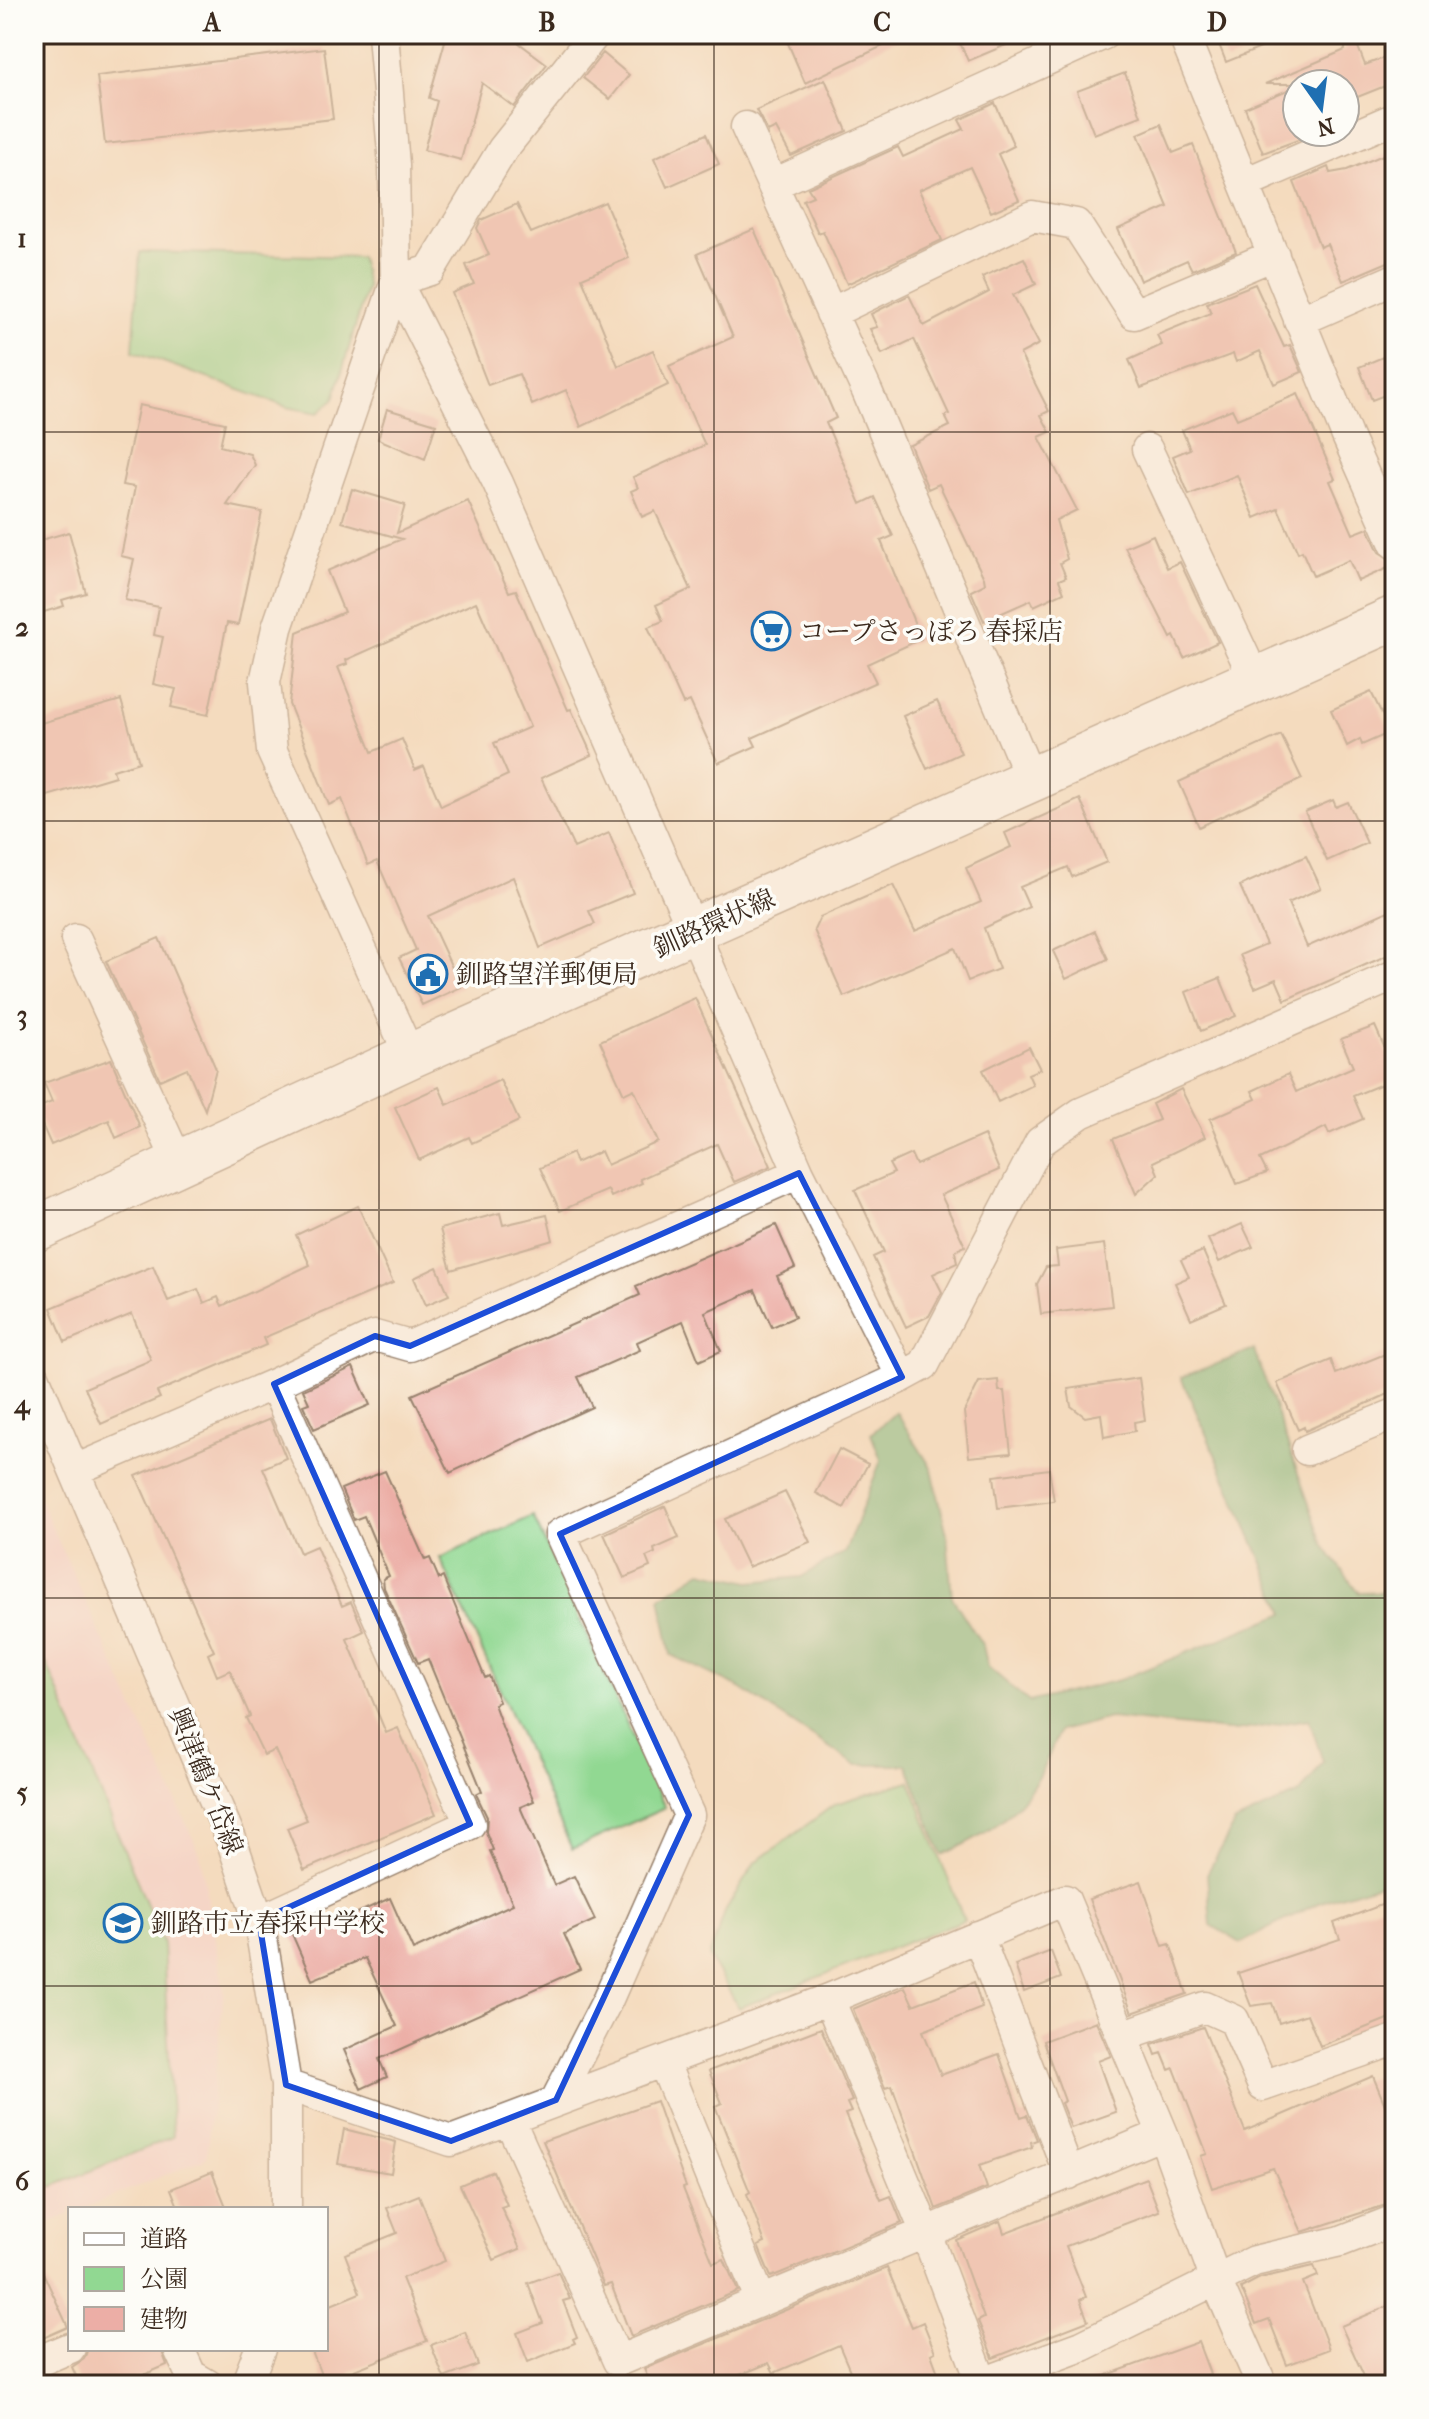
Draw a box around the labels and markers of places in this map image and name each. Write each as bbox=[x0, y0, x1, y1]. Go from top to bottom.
supermarket icon: コープさっぽろ 春採店 bbox=[750, 610, 792, 652]
place label: コープさっぽろ 春採店 bbox=[799, 616, 1063, 647]
public building icon: 釧路望洋郵便局 bbox=[407, 953, 449, 995]
place label: 釧路望洋郵便局 bbox=[456, 959, 638, 990]
school or university icon: 釧路市立春採中学校 bbox=[102, 1902, 144, 1944]
place label: 釧路市立春採中学校 bbox=[151, 1908, 385, 1939]

